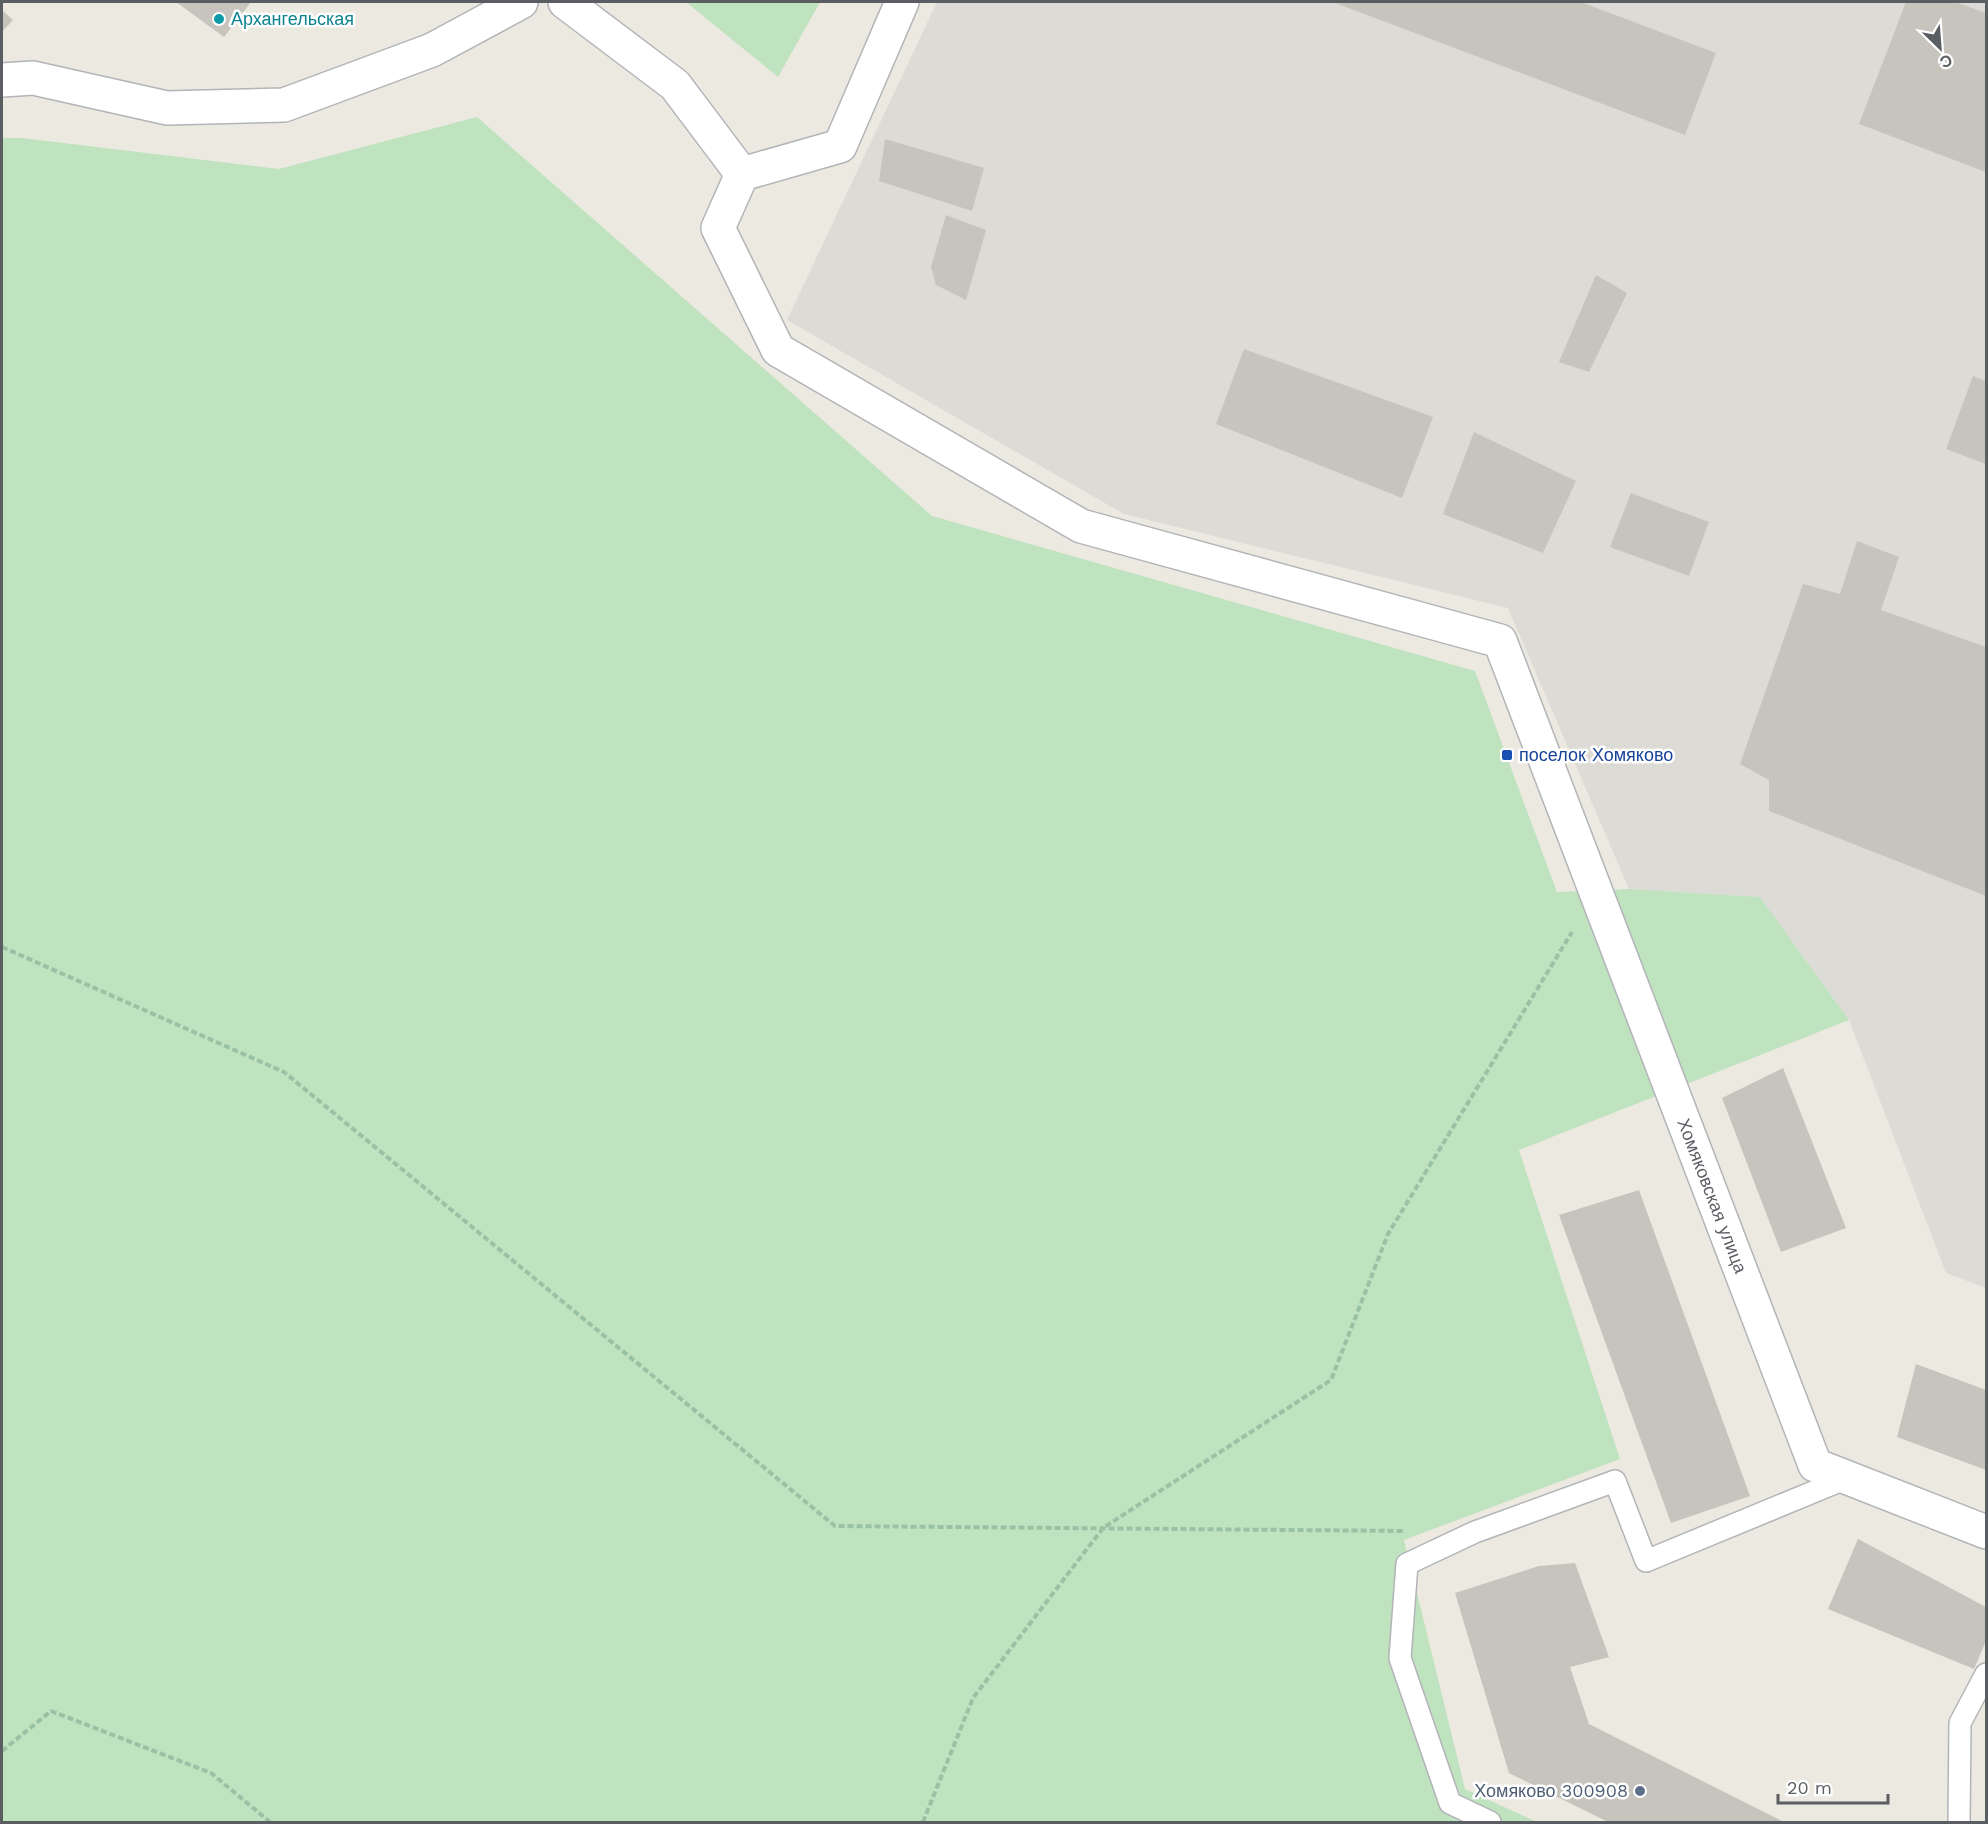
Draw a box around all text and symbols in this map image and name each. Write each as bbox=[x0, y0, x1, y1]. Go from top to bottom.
place label: Архангельская bbox=[231, 8, 354, 29]
marker: Архангельская bbox=[212, 12, 226, 26]
north arrow bbox=[1910, 18, 1970, 78]
text: С bbox=[1936, 50, 1955, 72]
place label: поселок Хомяково bbox=[1519, 744, 1673, 765]
marker: поселок Хомяково bbox=[1500, 748, 1514, 762]
street label: Хомяковская улица bbox=[1673, 1115, 1752, 1277]
scale bar bbox=[1778, 1767, 1888, 1805]
text: 20 m bbox=[1787, 1777, 1832, 1798]
place label: Хомяково 300908 bbox=[1474, 1780, 1628, 1801]
marker: Хомяково 300908 bbox=[1633, 1784, 1647, 1798]

